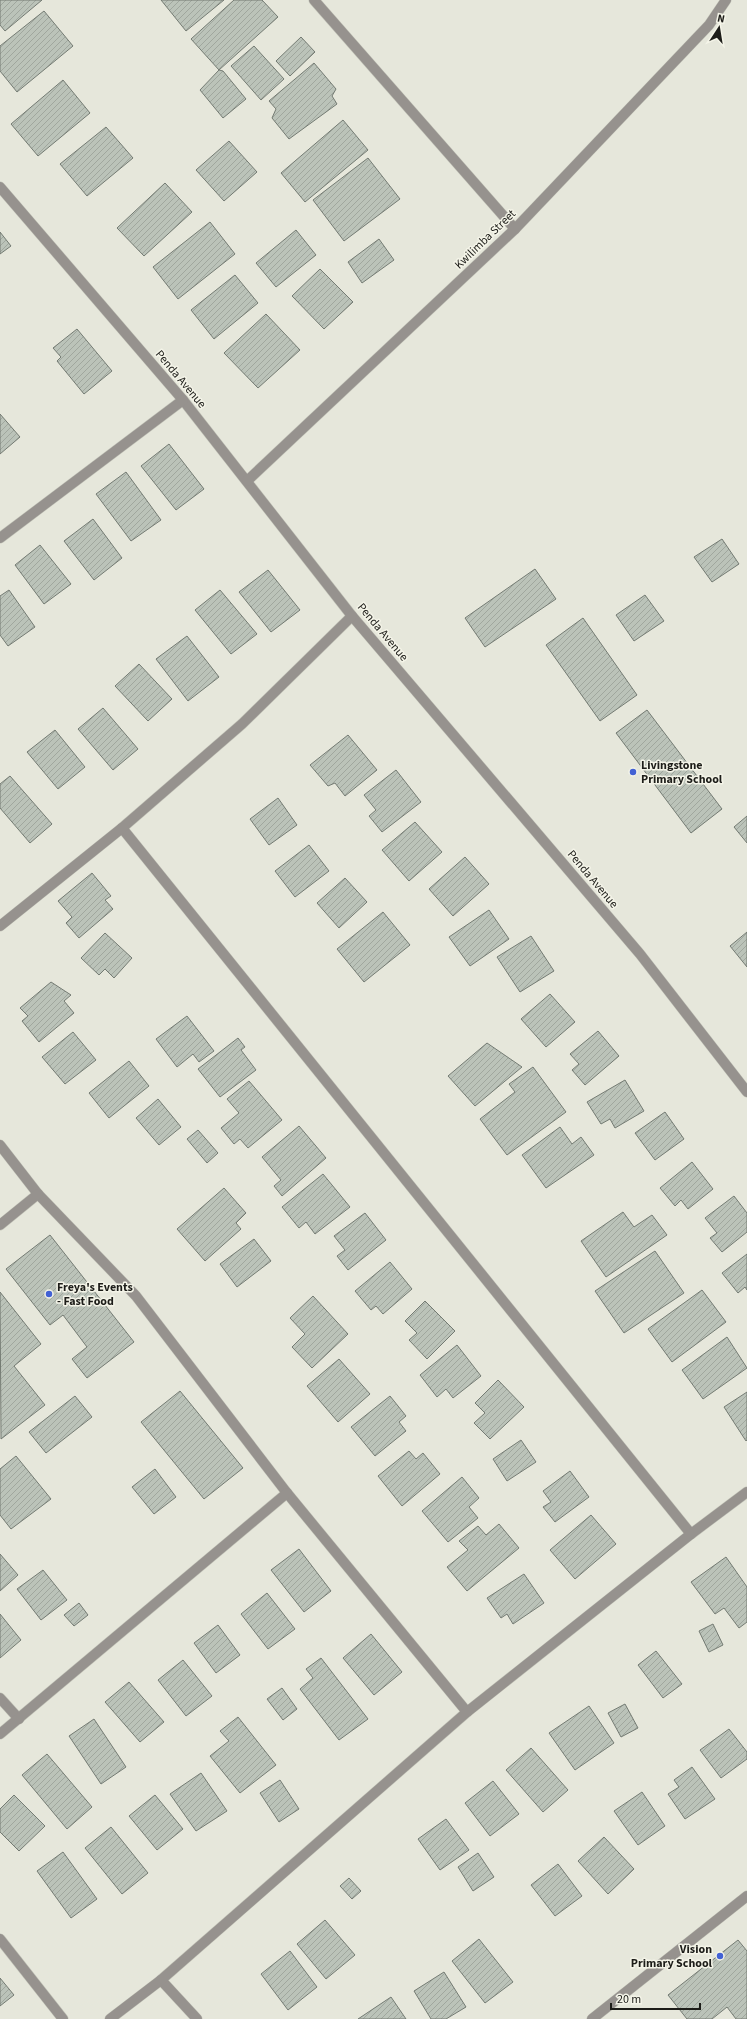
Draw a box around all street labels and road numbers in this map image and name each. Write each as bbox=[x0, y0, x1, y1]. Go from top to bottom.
street label: Kwilimba Street bbox=[451, 206, 520, 273]
street label: Penda Avenue bbox=[151, 347, 210, 412]
street label: Penda Avenue bbox=[353, 600, 412, 665]
street label: Penda Avenue bbox=[563, 847, 622, 912]

